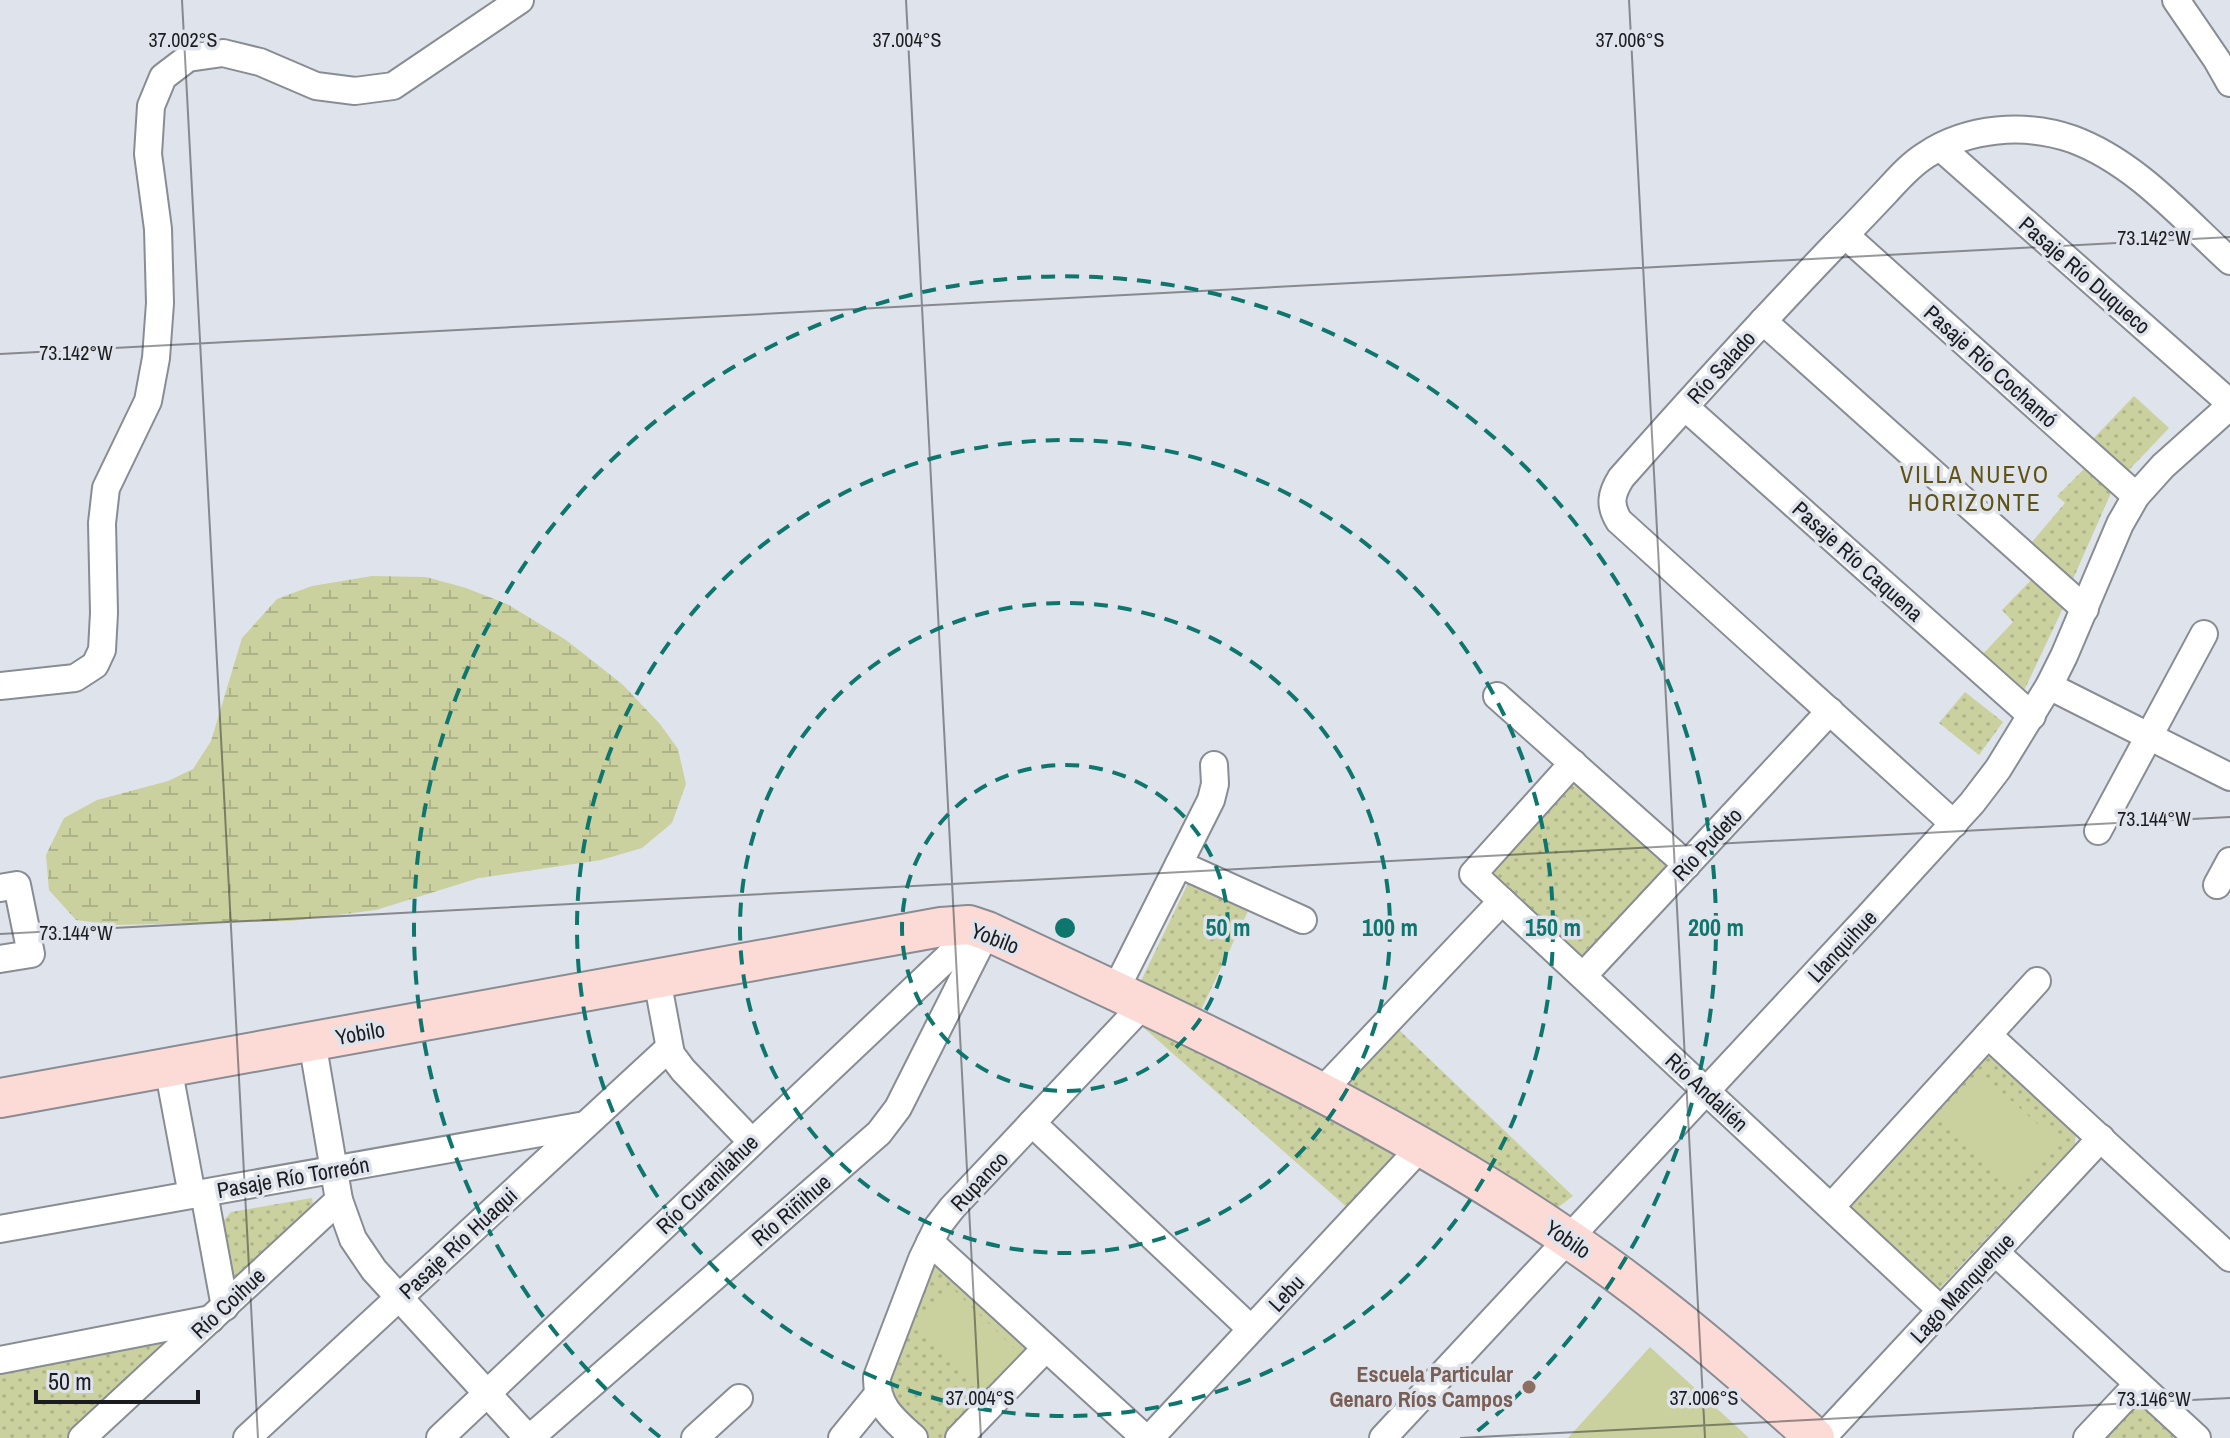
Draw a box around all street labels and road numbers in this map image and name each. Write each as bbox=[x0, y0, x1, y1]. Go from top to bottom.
street label: Pasaje Río Duqueco bbox=[2013, 209, 2157, 341]
street label: Pasaje Río Cochamó bbox=[1918, 298, 2064, 434]
street label: Río Salado bbox=[1680, 324, 1762, 410]
street label: Pasaje Río Caquena bbox=[1786, 494, 1930, 628]
street label: Río Pudeto bbox=[1665, 801, 1749, 887]
street label: Llanquihue bbox=[1801, 903, 1883, 989]
street label: Yobilo bbox=[966, 915, 1024, 961]
street label: Yobilo bbox=[333, 1014, 387, 1052]
street label: Río Andalién bbox=[1659, 1046, 1755, 1138]
street label: Río Curanilahue bbox=[649, 1128, 765, 1240]
street label: Rupanco bbox=[943, 1144, 1015, 1218]
street label: Pasaje Río Torreón bbox=[215, 1149, 371, 1205]
street label: Río Riñihue bbox=[745, 1167, 837, 1253]
street label: Pasaje Río Huaqui bbox=[392, 1180, 524, 1306]
street label: Yobilo bbox=[1539, 1213, 1597, 1265]
street label: Lago Manquehue bbox=[1903, 1226, 2021, 1350]
street label: Río Coihue bbox=[184, 1261, 272, 1345]
street label: Lebu bbox=[1261, 1268, 1311, 1318]

